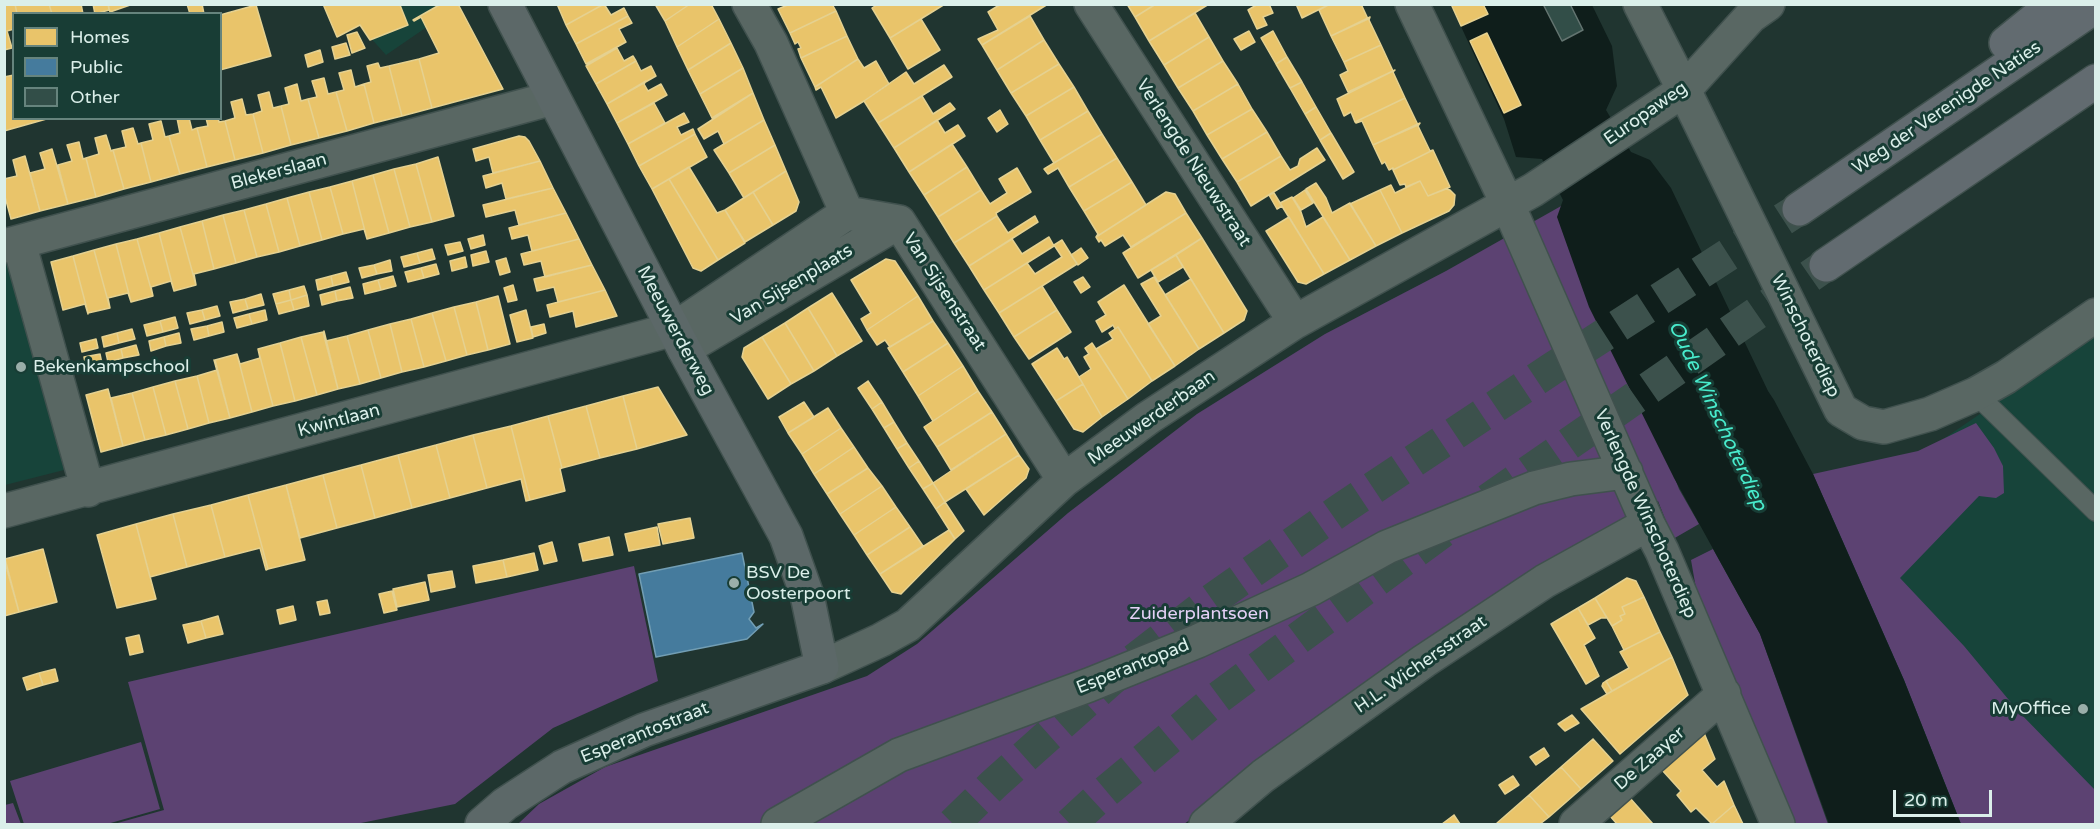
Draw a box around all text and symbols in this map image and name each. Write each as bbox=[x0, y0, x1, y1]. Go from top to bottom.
legend bbox=[12, 12, 222, 120]
text: Homes bbox=[70, 26, 130, 48]
street label: Weg der Verenigde Naties bbox=[1849, 37, 2045, 179]
text: Public bbox=[70, 56, 123, 78]
street label: Verlengde Nieuwstraat bbox=[1131, 75, 1255, 251]
street label: Europaweg bbox=[1600, 77, 1692, 151]
text: Other bbox=[70, 86, 120, 108]
street label: Blekerslaan bbox=[229, 149, 329, 195]
street label: Van Sijsenstraat bbox=[898, 229, 990, 355]
street label: Van Sijsenplaats bbox=[727, 240, 857, 330]
street label: Meeuwerderweg bbox=[632, 263, 718, 399]
street label: Winschoterdiep bbox=[1766, 271, 1844, 401]
water label: Oude Winschoterdiep bbox=[1662, 317, 1772, 515]
place label: Bekenkampschool bbox=[33, 356, 190, 378]
marker: Bekenkampschool bbox=[14, 360, 28, 374]
street label: Meeuwerderbaan bbox=[1084, 366, 1220, 470]
street label: Kwintlaan bbox=[296, 400, 382, 442]
street label: Verlengde Winschoterdiep bbox=[1589, 406, 1701, 622]
place label: BSV De Oosterpoort bbox=[746, 562, 851, 604]
marker: BSV De Oosterpoort bbox=[727, 576, 741, 590]
park label: Zuiderplantsoen bbox=[1129, 603, 1269, 625]
street label: H.L. Wichersstraat bbox=[1351, 611, 1491, 719]
street label: Esperantopad bbox=[1073, 635, 1193, 699]
street label: Esperantostraat bbox=[578, 697, 712, 769]
place label: MyOffice bbox=[1991, 698, 2071, 720]
marker: MyOffice bbox=[2076, 702, 2090, 716]
street label: De Zaayer bbox=[1610, 723, 1690, 795]
scale bar bbox=[1896, 778, 1995, 816]
text: 20 m bbox=[1904, 789, 1948, 811]

